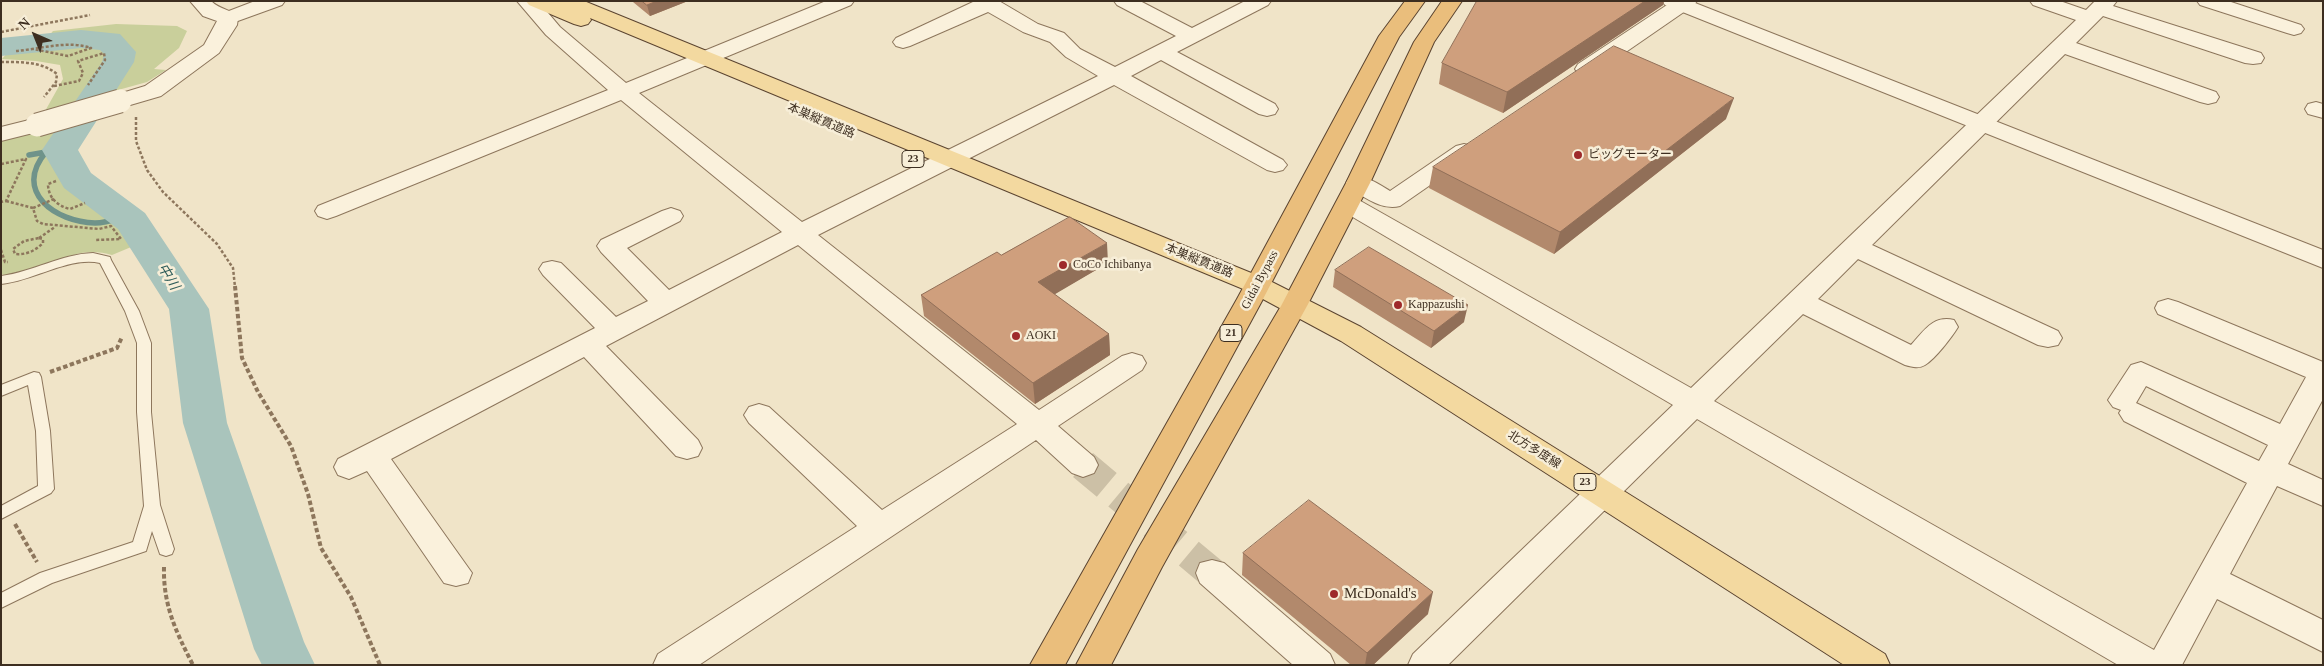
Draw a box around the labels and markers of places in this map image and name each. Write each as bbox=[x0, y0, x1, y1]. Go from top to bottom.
place label: ビッグモーター bbox=[1588, 148, 1672, 162]
marker: ビッグモーター bbox=[1572, 149, 1584, 161]
place label: CoCo Ichibanya bbox=[1073, 258, 1151, 272]
marker: CoCo Ichibanya bbox=[1057, 259, 1069, 271]
place label: Kappazushi bbox=[1408, 298, 1465, 312]
marker: Kappazushi bbox=[1392, 299, 1404, 311]
place label: AOKI bbox=[1026, 329, 1056, 343]
marker: AOKI bbox=[1010, 330, 1022, 342]
place label: McDonald's bbox=[1344, 585, 1417, 603]
marker: McDonald's bbox=[1328, 588, 1340, 600]

